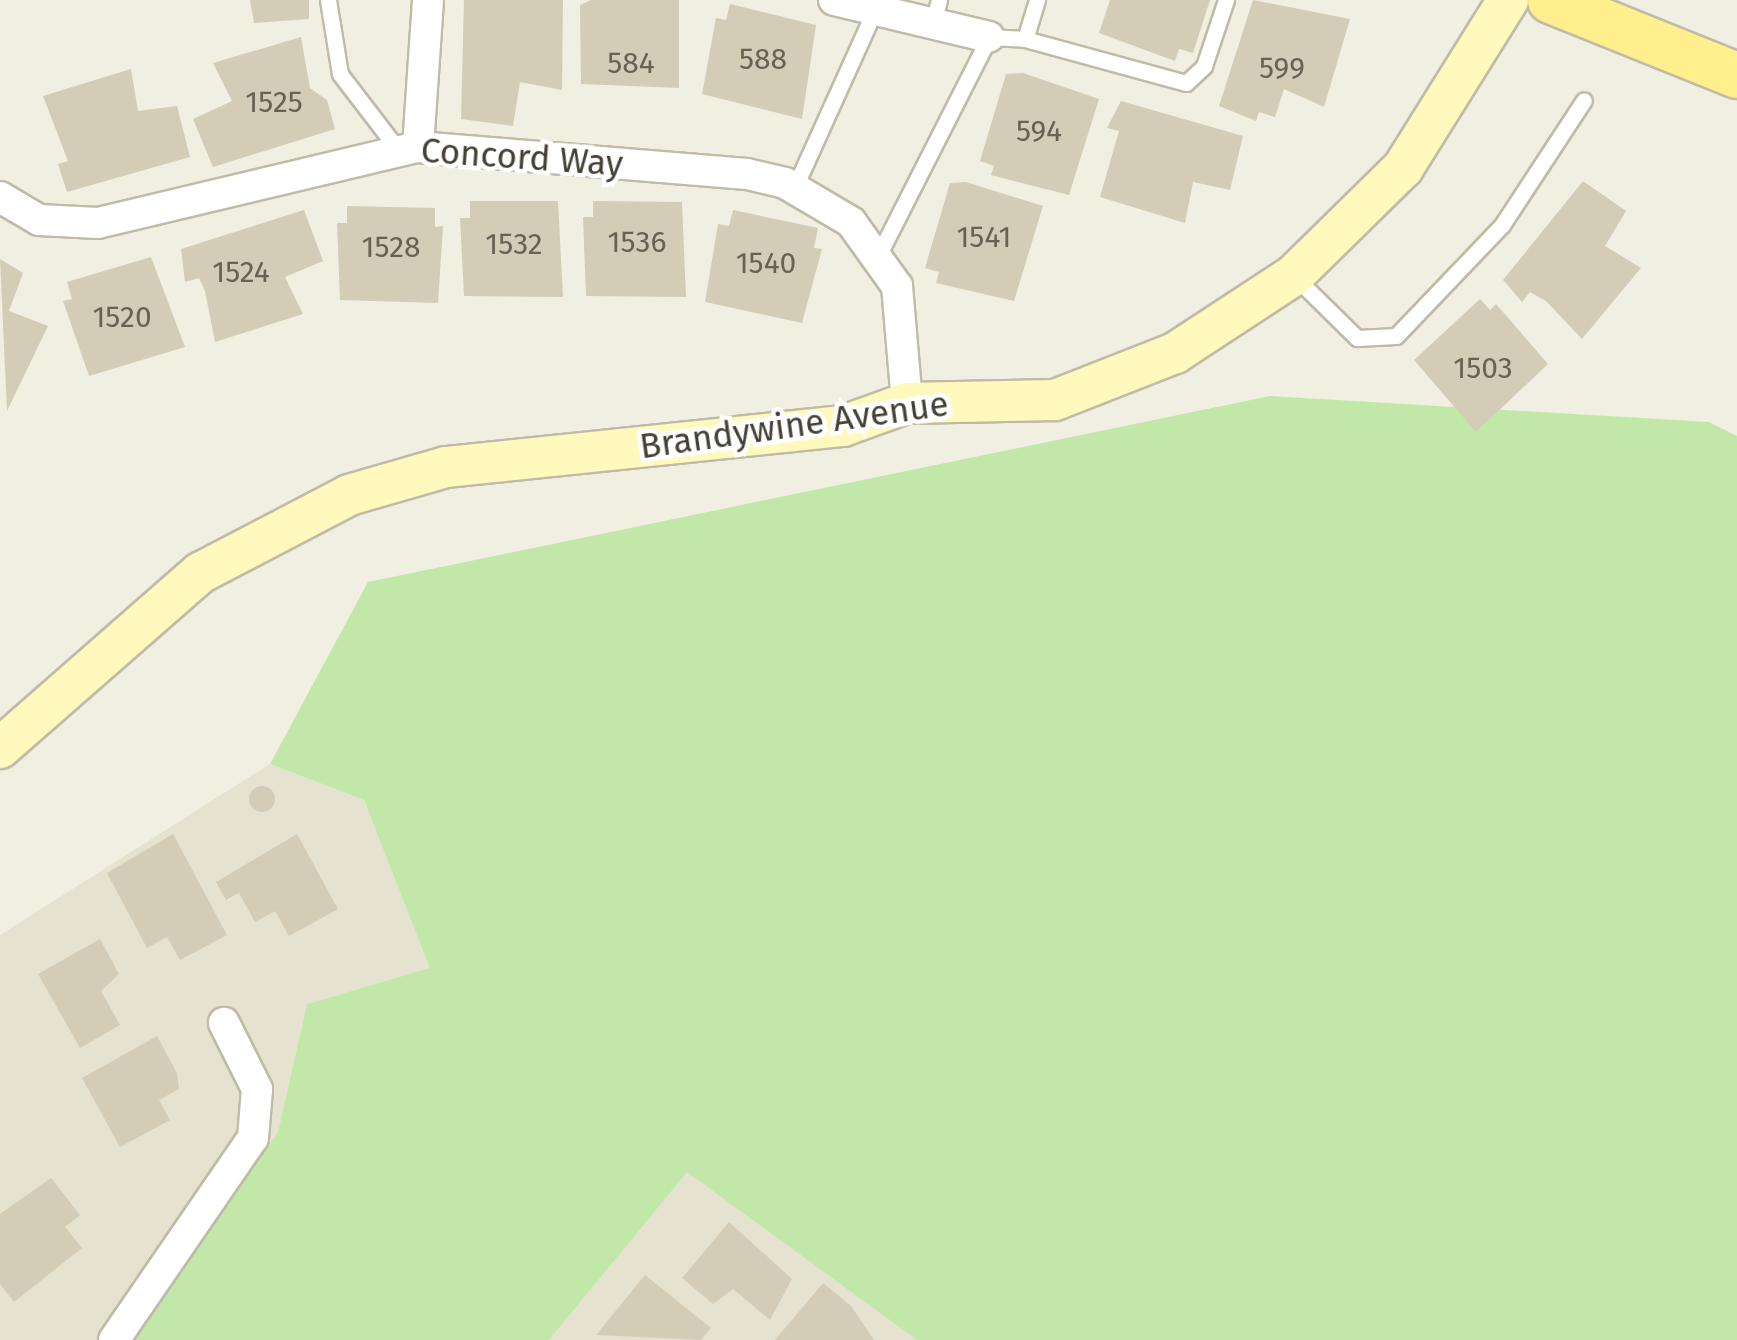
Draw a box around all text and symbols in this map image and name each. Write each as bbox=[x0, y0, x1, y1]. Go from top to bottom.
house number: 588 bbox=[739, 41, 787, 77]
house number: 584 bbox=[607, 45, 655, 81]
house number: 599 bbox=[1259, 50, 1305, 86]
house number: 1525 bbox=[245, 84, 303, 120]
house number: 594 bbox=[1016, 113, 1062, 149]
street label: Concord Way bbox=[419, 129, 625, 185]
house number: 1541 bbox=[956, 219, 1012, 255]
house number: 1536 bbox=[608, 224, 666, 260]
house number: 1532 bbox=[485, 226, 543, 262]
house number: 1528 bbox=[361, 229, 421, 265]
house number: 1540 bbox=[736, 245, 796, 281]
house number: 1524 bbox=[212, 254, 270, 290]
house number: 1520 bbox=[92, 299, 152, 335]
house number: 1503 bbox=[1453, 350, 1513, 386]
street label: Brandywine Avenue bbox=[637, 383, 951, 467]

